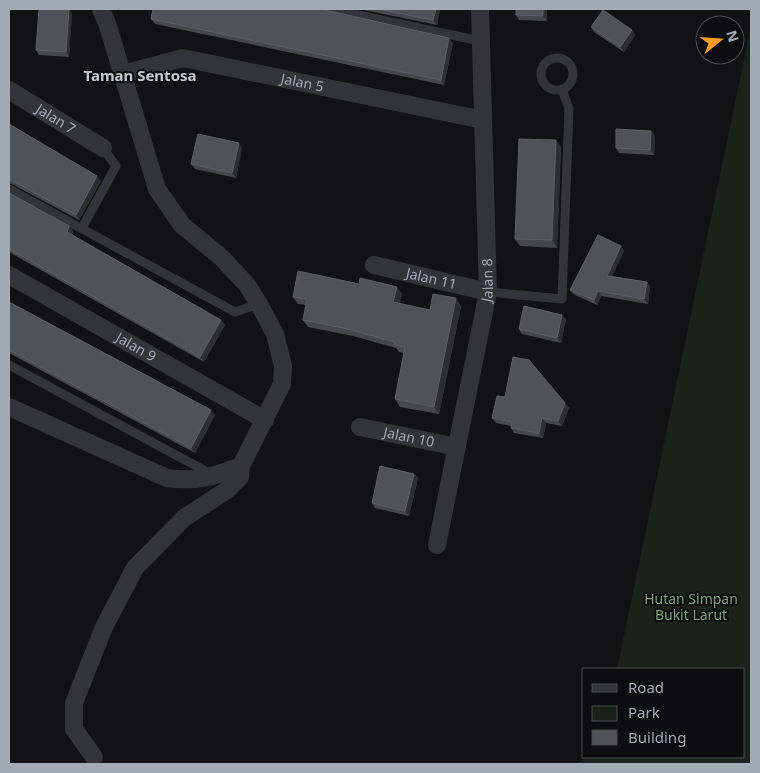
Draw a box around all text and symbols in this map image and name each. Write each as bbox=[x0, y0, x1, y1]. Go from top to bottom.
north arrow bbox=[695, 15, 745, 65]
text: N bbox=[722, 28, 744, 44]
district label: Taman Sentosa bbox=[83, 65, 197, 85]
street label: Jalan 5 bbox=[277, 68, 326, 96]
street label: Jalan 7 bbox=[31, 98, 80, 138]
street label: Jalan 8 bbox=[476, 258, 497, 305]
street label: Jalan 11 bbox=[402, 262, 459, 293]
street label: Jalan 9 bbox=[111, 327, 160, 366]
street label: Jalan 10 bbox=[380, 422, 436, 451]
park label: Hutan Simpan Bukit Larut bbox=[644, 589, 738, 624]
legend bbox=[582, 668, 745, 758]
text: Road bbox=[628, 677, 664, 697]
text: Park bbox=[628, 702, 660, 722]
text: Building bbox=[628, 727, 686, 747]

